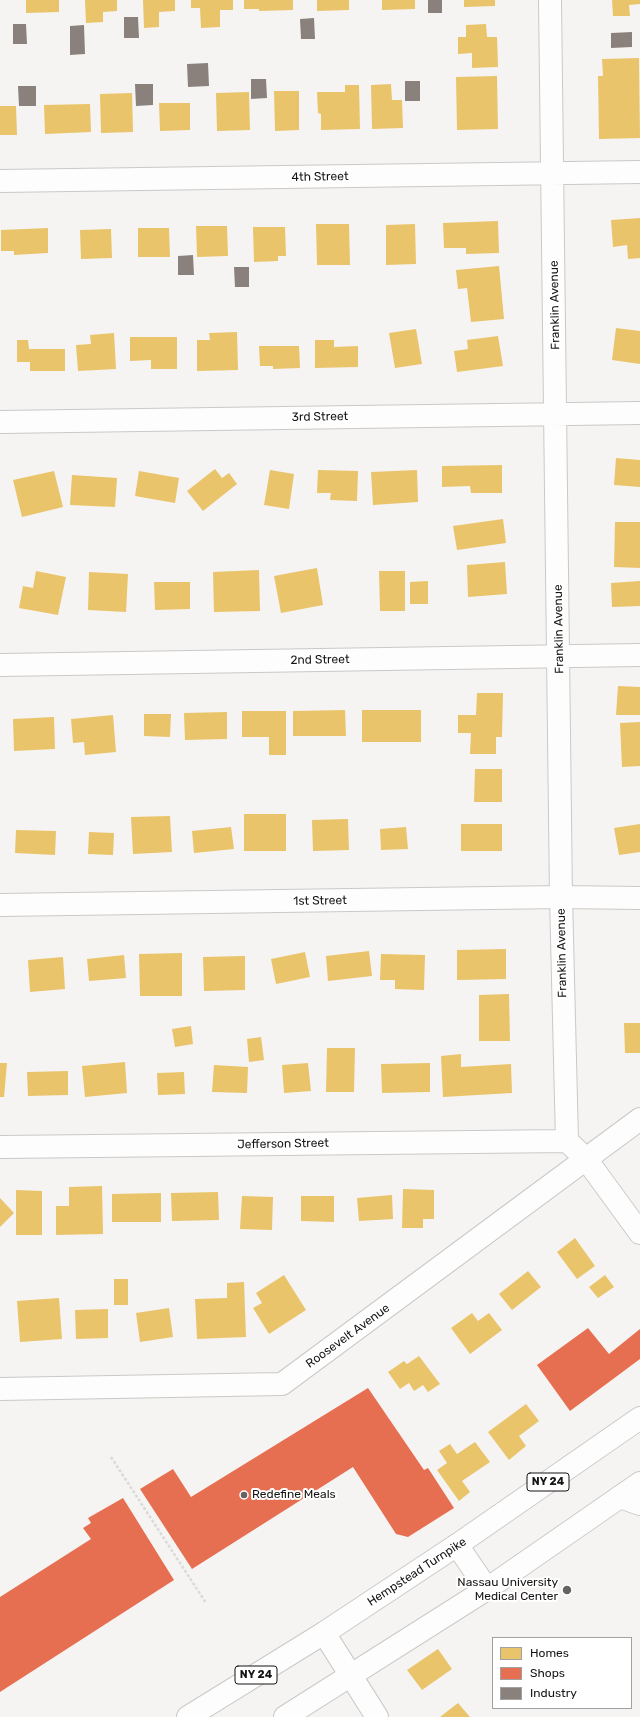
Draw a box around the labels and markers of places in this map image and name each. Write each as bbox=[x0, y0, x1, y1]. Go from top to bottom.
place label: Redefine Meals bbox=[252, 1488, 336, 1502]
marker: Redefine Meals bbox=[239, 1490, 249, 1500]
place label: Nassau University Medical Center bbox=[457, 1576, 558, 1604]
marker: Nassau University Medical Center bbox=[561, 1584, 573, 1596]

